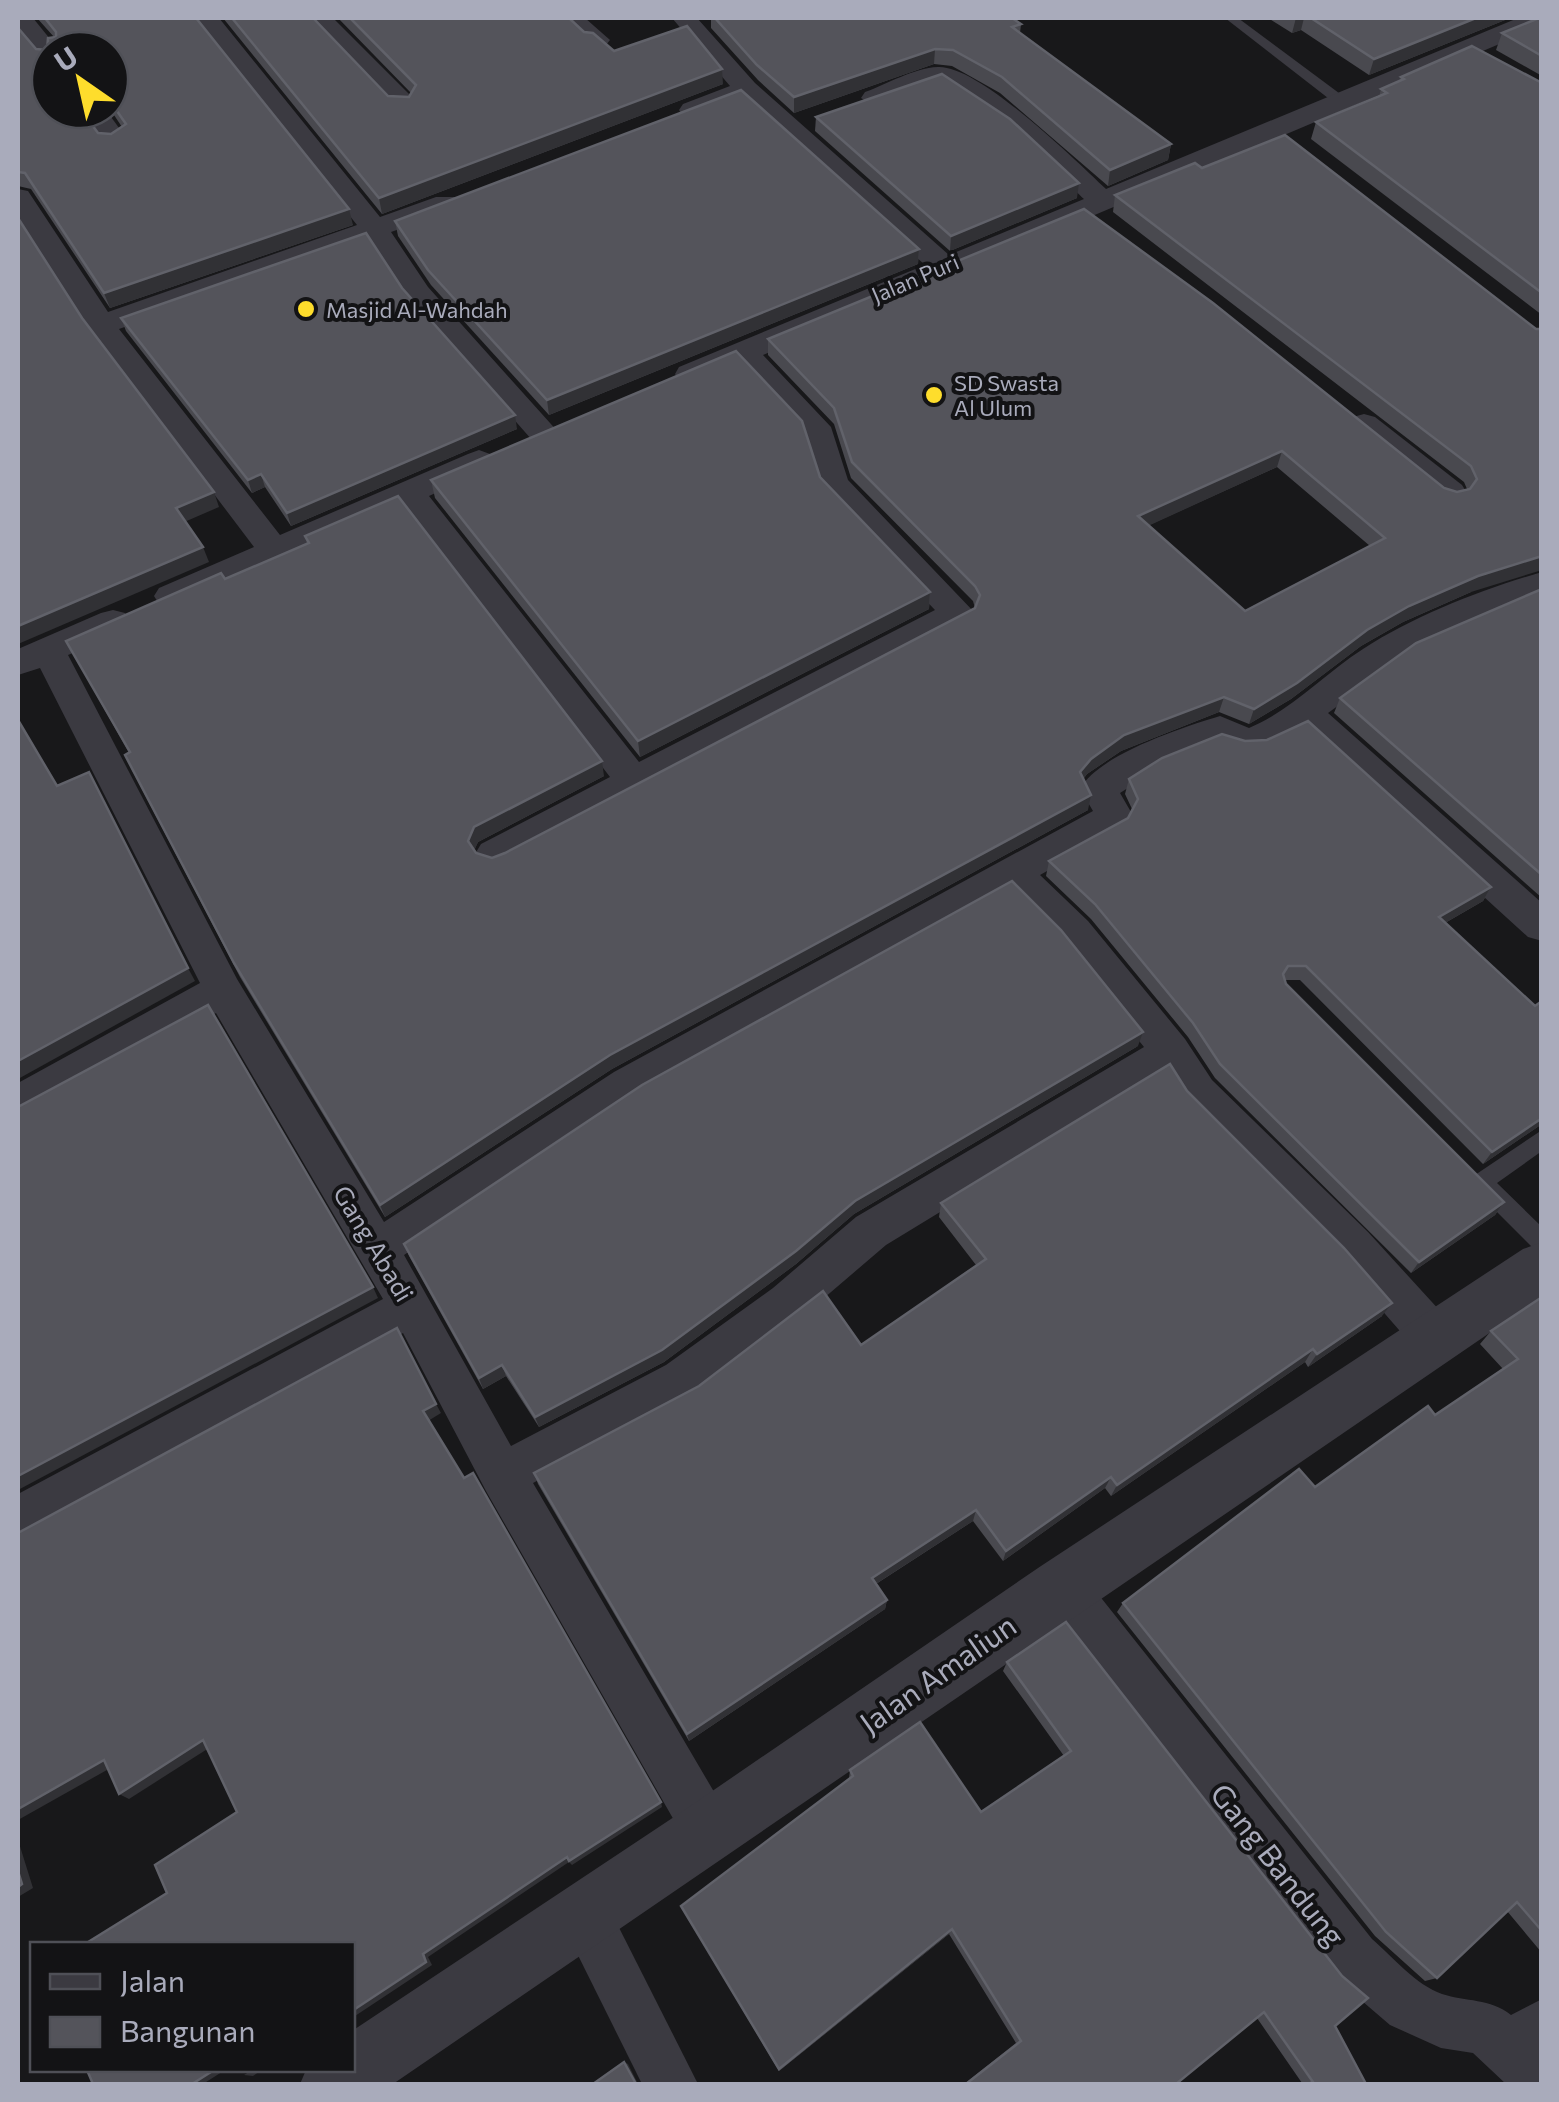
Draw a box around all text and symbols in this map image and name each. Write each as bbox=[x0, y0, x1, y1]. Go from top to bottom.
north arrow bbox=[30, 30, 130, 130]
text: U bbox=[47, 39, 83, 78]
street label: Jalan Puri bbox=[867, 248, 963, 308]
place label: Masjid Al-Wahdah bbox=[326, 296, 508, 323]
marker: Masjid Al-Wahdah bbox=[295, 298, 317, 320]
place label: SD Swasta Al Ulum bbox=[954, 369, 1059, 421]
marker: SD Swasta Al Ulum bbox=[923, 384, 945, 406]
street label: Gang Abadi bbox=[328, 1180, 420, 1306]
street label: Jalan Amaliun bbox=[852, 1606, 1022, 1740]
street label: Gang Bandung bbox=[1204, 1775, 1354, 1953]
legend bbox=[30, 1942, 355, 2072]
text: Jalan bbox=[120, 1961, 185, 1998]
text: Bangunan bbox=[120, 2011, 255, 2048]

